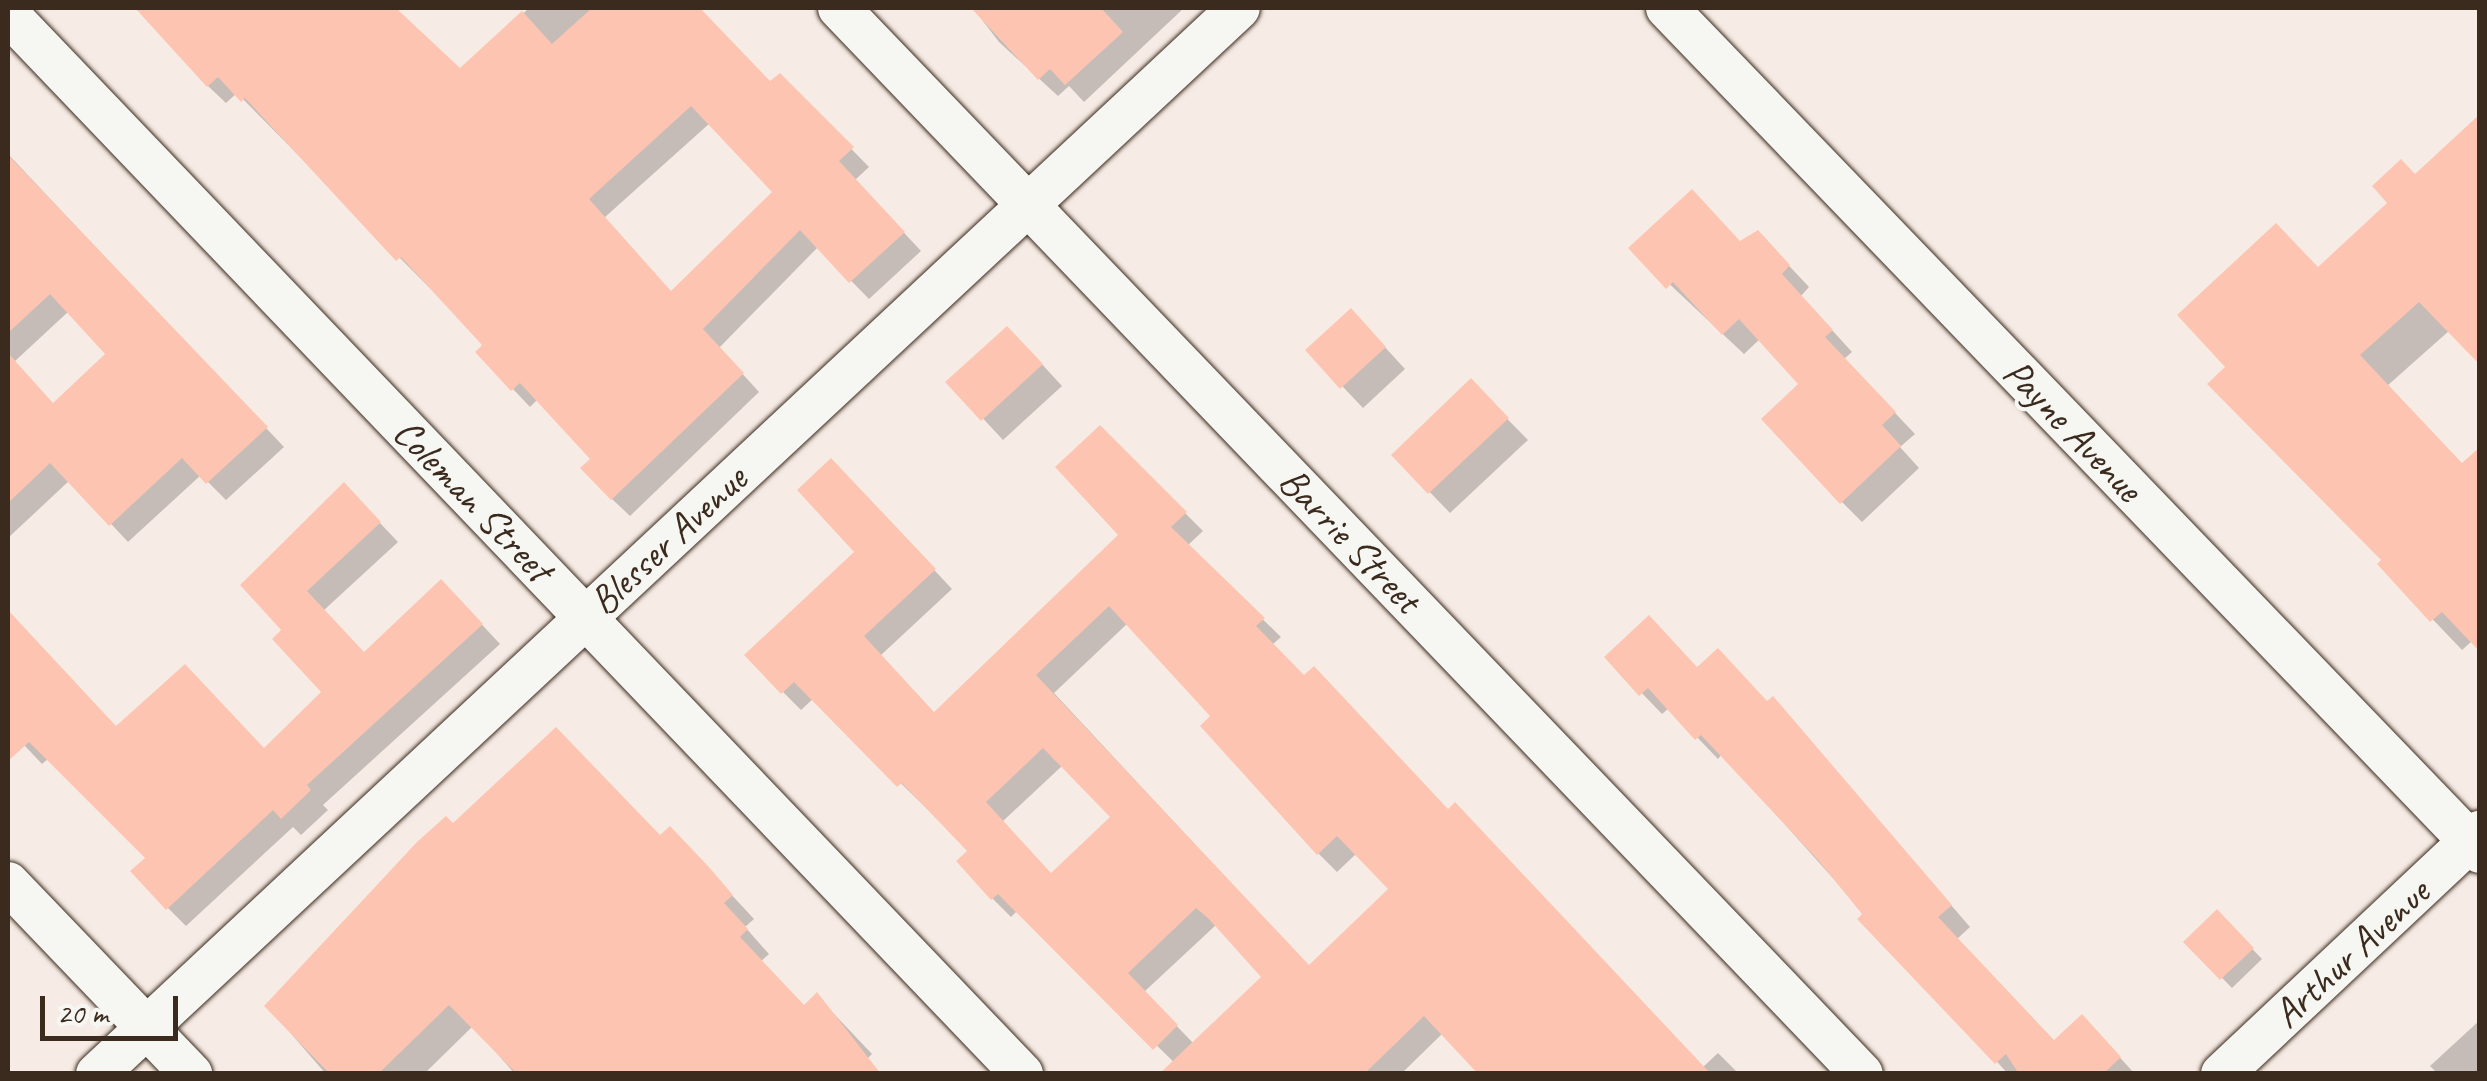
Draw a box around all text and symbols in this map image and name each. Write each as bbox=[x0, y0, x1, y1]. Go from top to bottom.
street label: Payne Avenue bbox=[1993, 349, 2153, 511]
street label: Coleman Street bbox=[383, 408, 563, 592]
street label: Blesser Avenue bbox=[580, 455, 756, 625]
street label: Barrie Street bbox=[1269, 457, 1431, 623]
street label: Arthur Avenue bbox=[2263, 869, 2439, 1037]
scale bar bbox=[45, 976, 182, 1038]
text: 20 m bbox=[57, 994, 108, 1032]

